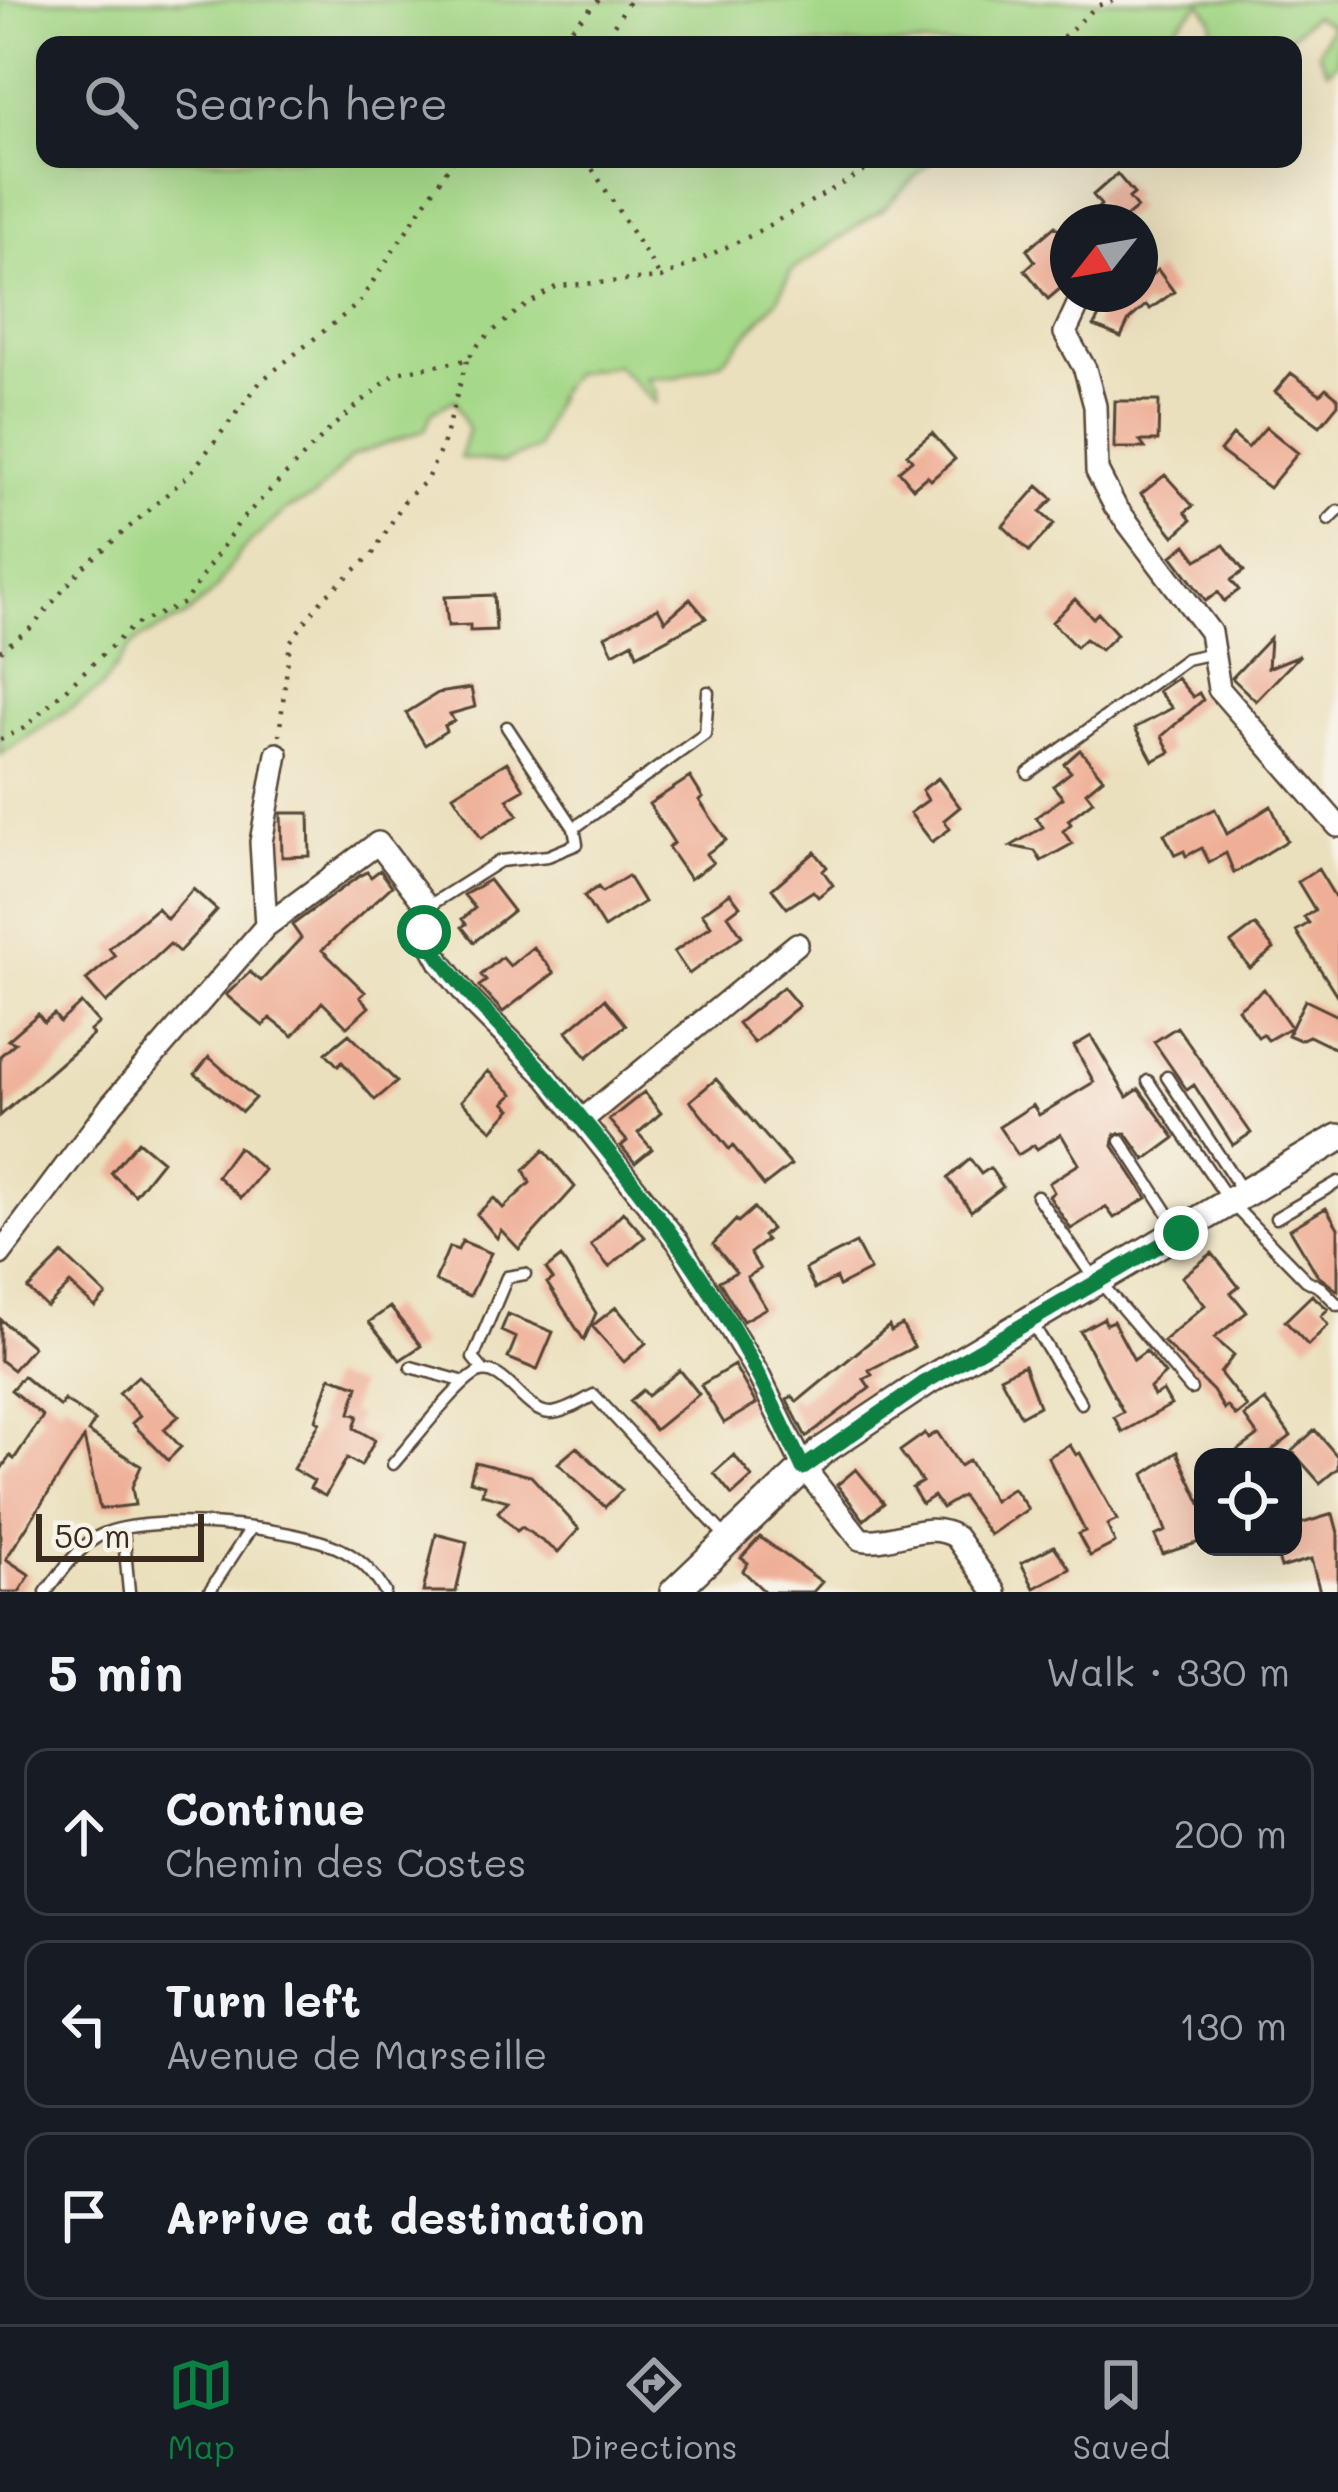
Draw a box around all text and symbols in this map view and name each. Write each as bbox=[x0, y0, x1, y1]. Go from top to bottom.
search box bbox=[36, 36, 1302, 168]
icon: search bbox=[78, 69, 144, 135]
text: Search here bbox=[174, 73, 448, 131]
north arrow bbox=[1050, 204, 1158, 312]
route start bbox=[397, 905, 451, 959]
route end bbox=[1154, 1206, 1208, 1260]
map controls bbox=[1194, 1448, 1302, 1556]
button: locate bbox=[1194, 1448, 1302, 1556]
scale bar bbox=[36, 1508, 204, 1561]
text: 50 m bbox=[54, 1513, 130, 1556]
text: 5 min bbox=[48, 1637, 183, 1704]
text: Walk · 330 m bbox=[1046, 1645, 1290, 1696]
text: Continue bbox=[165, 1778, 365, 1836]
icon: ahead bbox=[51, 1799, 117, 1865]
text: 200 m bbox=[1174, 1807, 1287, 1858]
text: Chemin des Costes bbox=[165, 1836, 527, 1887]
text: Turn left bbox=[165, 1970, 361, 2028]
icon: left bbox=[51, 1991, 117, 2057]
text: 130 m bbox=[1179, 1999, 1287, 2050]
text: Avenue de Marseille bbox=[165, 2028, 547, 2079]
icon: arrive bbox=[51, 2183, 117, 2249]
text: Arrive at destination bbox=[165, 2187, 645, 2245]
tab: Map bbox=[168, 2352, 235, 2467]
tab: Directions bbox=[570, 2352, 737, 2467]
tab: Saved bbox=[1073, 2352, 1170, 2467]

